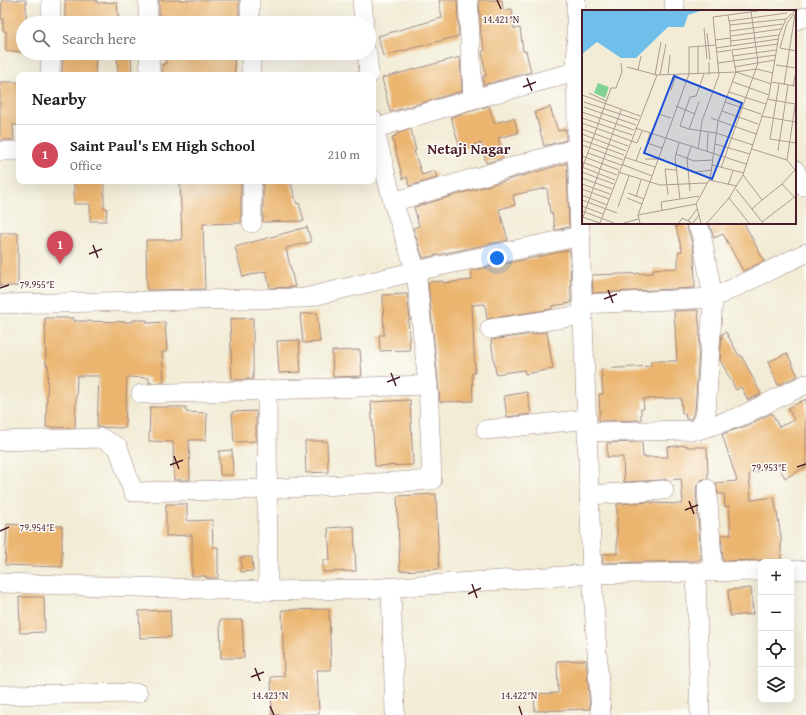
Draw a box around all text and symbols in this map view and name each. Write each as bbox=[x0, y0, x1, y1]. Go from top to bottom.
inset map bbox=[582, 10, 796, 224]
text: 14.421°N bbox=[483, 12, 520, 27]
search box bbox=[16, 16, 376, 60]
icon: search bbox=[30, 27, 52, 49]
text: Search here bbox=[62, 28, 136, 49]
text: Nearby bbox=[32, 86, 86, 111]
text: Saint Paul's EM High School bbox=[70, 135, 255, 156]
district label: Netaji Nagar bbox=[427, 138, 511, 159]
text: 1 bbox=[42, 145, 48, 164]
text: 210 m bbox=[328, 145, 360, 164]
text: Office bbox=[70, 156, 102, 175]
pin: 1 bbox=[47, 231, 73, 264]
your location bbox=[487, 248, 507, 268]
text: 79.955°E bbox=[19, 277, 55, 292]
text: 79.953°E bbox=[751, 460, 787, 475]
text: 79.954°E bbox=[19, 520, 55, 535]
map controls bbox=[758, 559, 794, 703]
button: + bbox=[758, 559, 794, 595]
button: − bbox=[758, 595, 794, 631]
button: locate bbox=[758, 631, 794, 667]
button: layers bbox=[758, 667, 794, 703]
text: 14.423°N bbox=[252, 688, 289, 703]
text: 14.422°N bbox=[501, 688, 538, 703]

